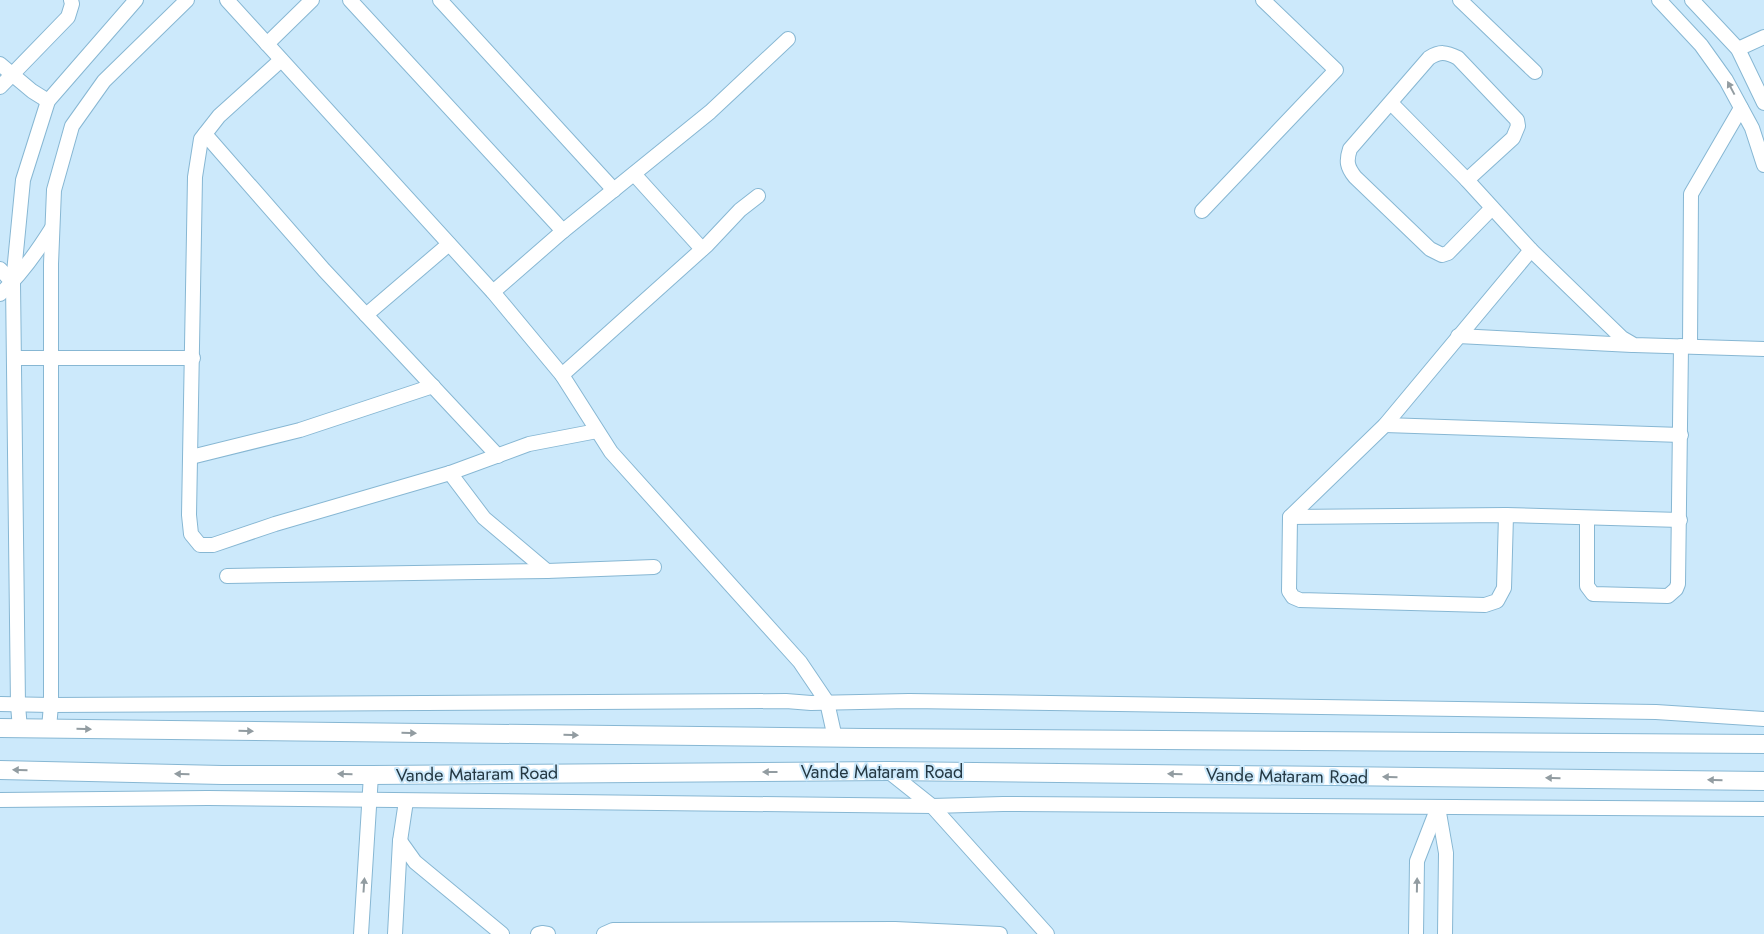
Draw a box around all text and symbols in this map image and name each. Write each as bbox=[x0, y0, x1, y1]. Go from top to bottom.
one-way arrow bbox=[1726, 82, 1735, 95]
one-way arrow bbox=[76, 725, 92, 733]
one-way arrow bbox=[238, 727, 254, 735]
one-way arrow bbox=[401, 729, 417, 737]
one-way arrow bbox=[563, 731, 579, 739]
street label: Vande Mataram Road bbox=[801, 759, 963, 785]
street label: Vande Mataram Road bbox=[396, 760, 558, 788]
street label: Vande Mataram Road bbox=[1206, 762, 1368, 790]
one-way arrow bbox=[12, 766, 28, 774]
one-way arrow bbox=[761, 768, 777, 776]
one-way arrow bbox=[174, 770, 190, 778]
one-way arrow bbox=[336, 770, 352, 778]
one-way arrow bbox=[1167, 770, 1183, 778]
one-way arrow bbox=[1382, 773, 1398, 781]
one-way arrow bbox=[1545, 774, 1561, 782]
one-way arrow bbox=[1707, 776, 1723, 784]
one-way arrow bbox=[361, 877, 369, 893]
one-way arrow bbox=[1413, 877, 1421, 893]

